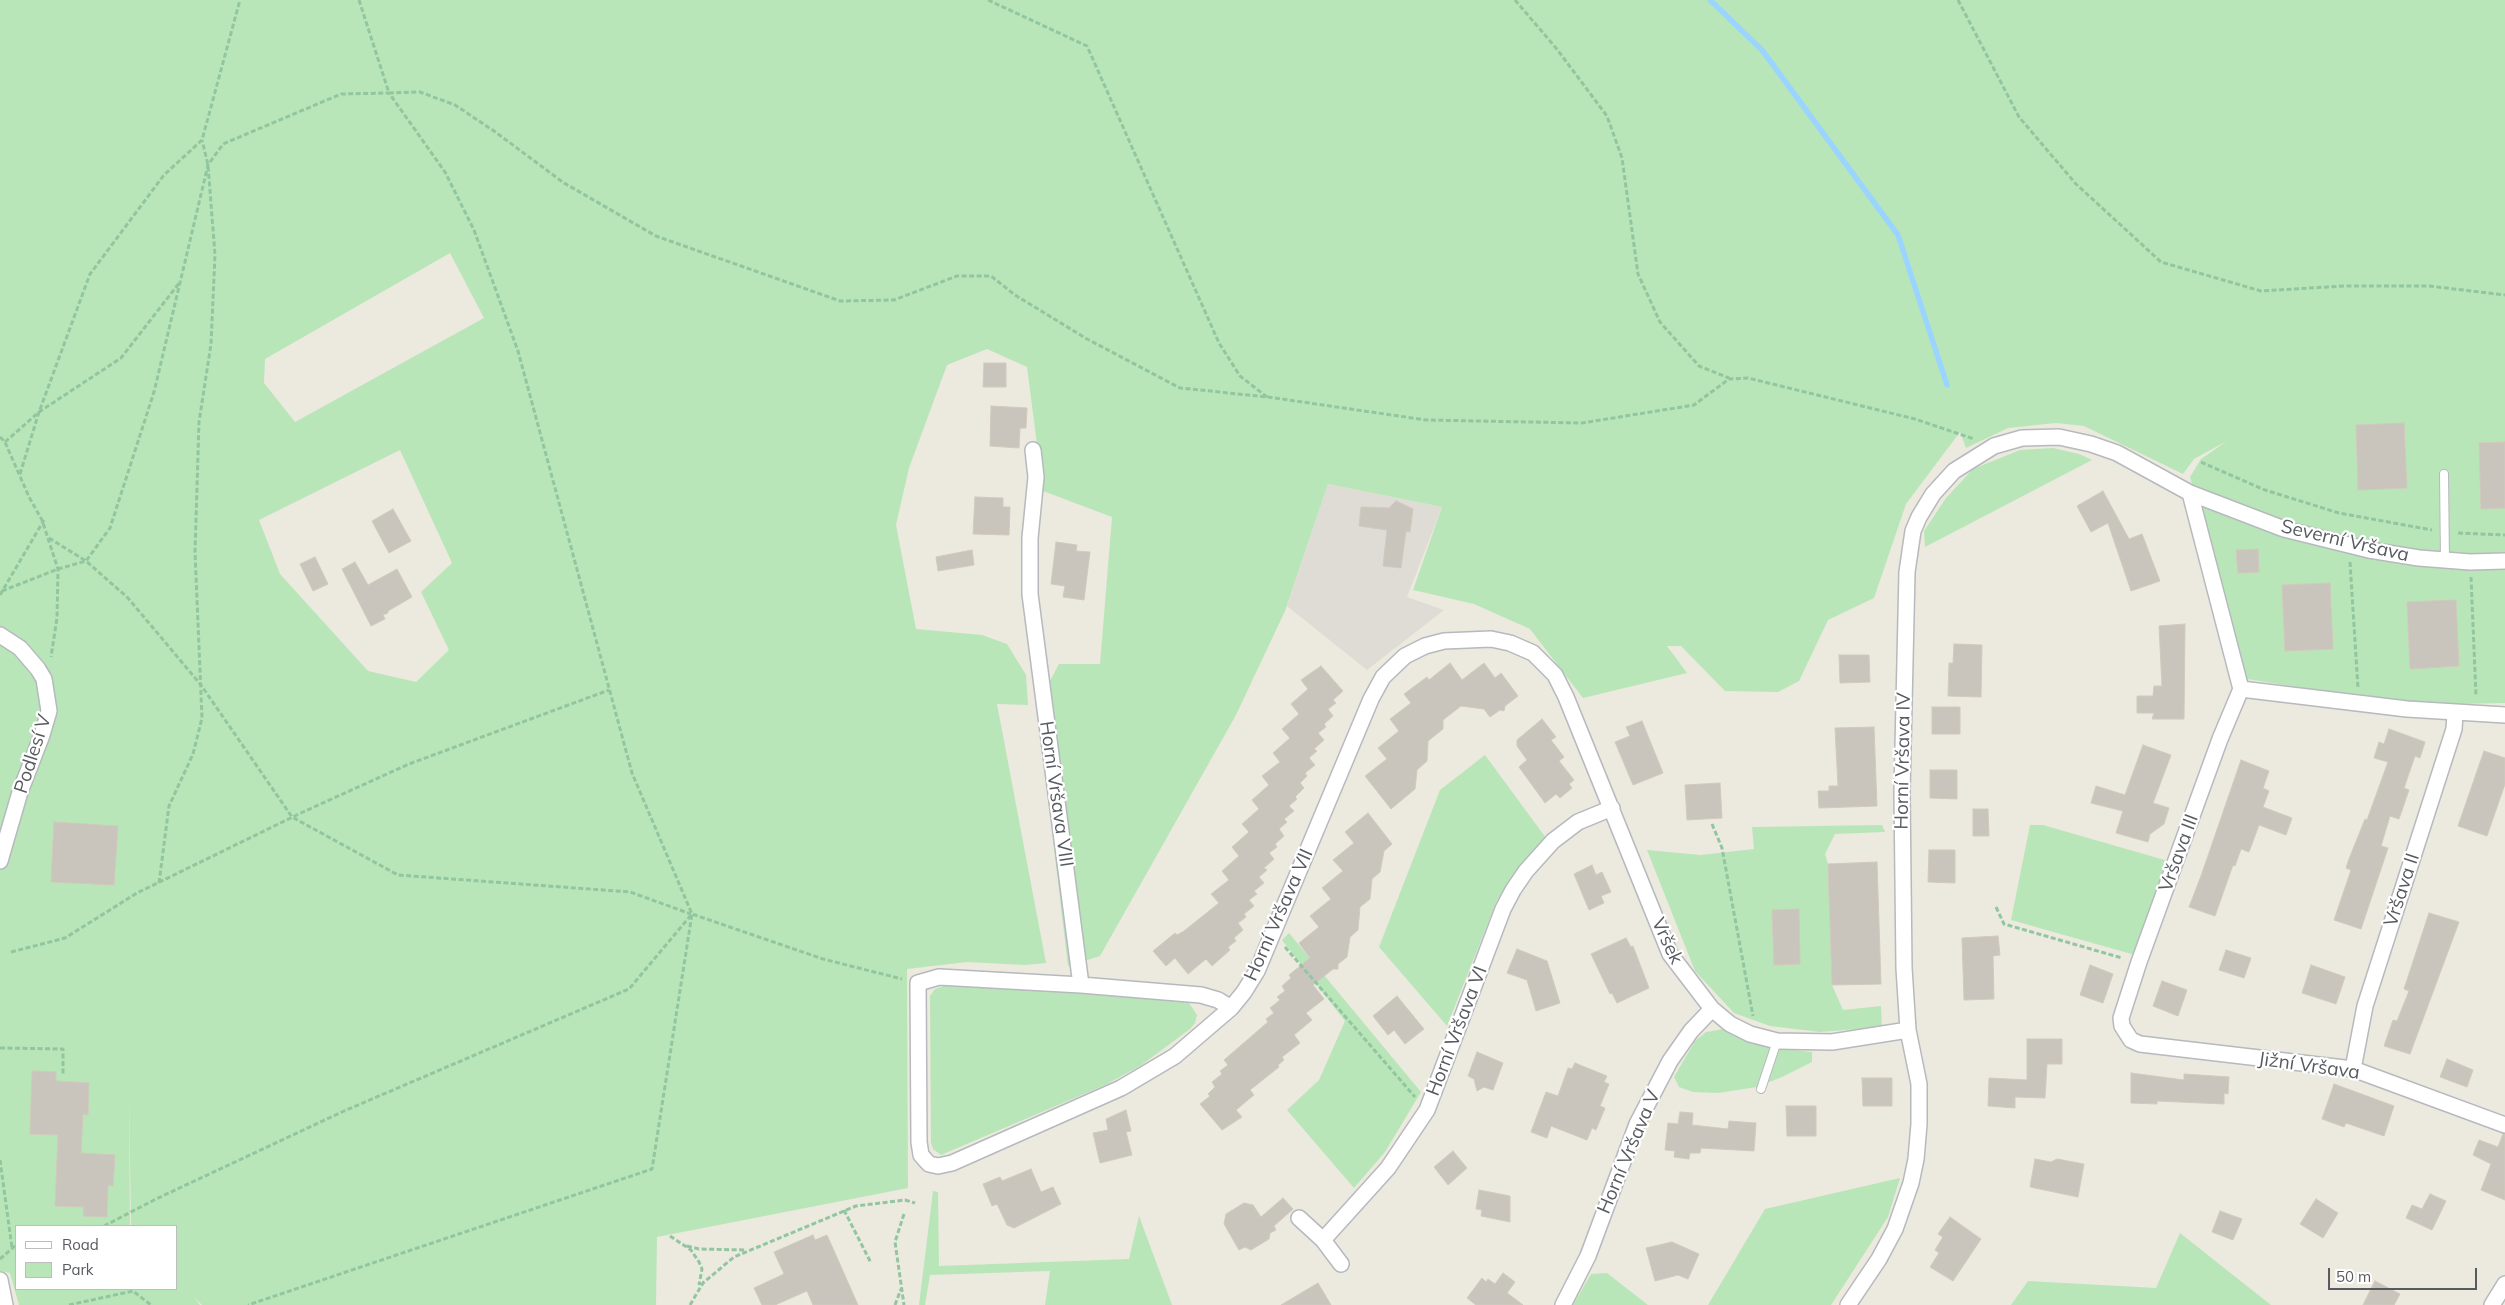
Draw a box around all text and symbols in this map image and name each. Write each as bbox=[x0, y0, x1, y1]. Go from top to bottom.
street label: Severní Vršava bbox=[2279, 515, 2411, 567]
street label: Horní Vršava IV bbox=[1890, 692, 1916, 830]
street label: Podlesí V bbox=[10, 712, 56, 796]
street label: Horní Vršava VIII bbox=[1034, 720, 1078, 868]
street label: Vršava III bbox=[2154, 811, 2204, 895]
street label: Horní Vršava VII bbox=[1240, 846, 1318, 984]
street label: Vršava II bbox=[2379, 850, 2425, 930]
street label: Vršek bbox=[1646, 914, 1688, 968]
street label: Horní Vršava VI bbox=[1422, 963, 1492, 1099]
street label: Jižní Vršava bbox=[2257, 1048, 2361, 1084]
street label: Horní Vršava V bbox=[1593, 1087, 1665, 1217]
legend bbox=[15, 1225, 178, 1290]
text: Road bbox=[62, 1235, 99, 1254]
scale bar bbox=[2330, 1258, 2479, 1290]
text: Park bbox=[62, 1260, 94, 1279]
text: 50 m bbox=[2336, 1267, 2371, 1286]

